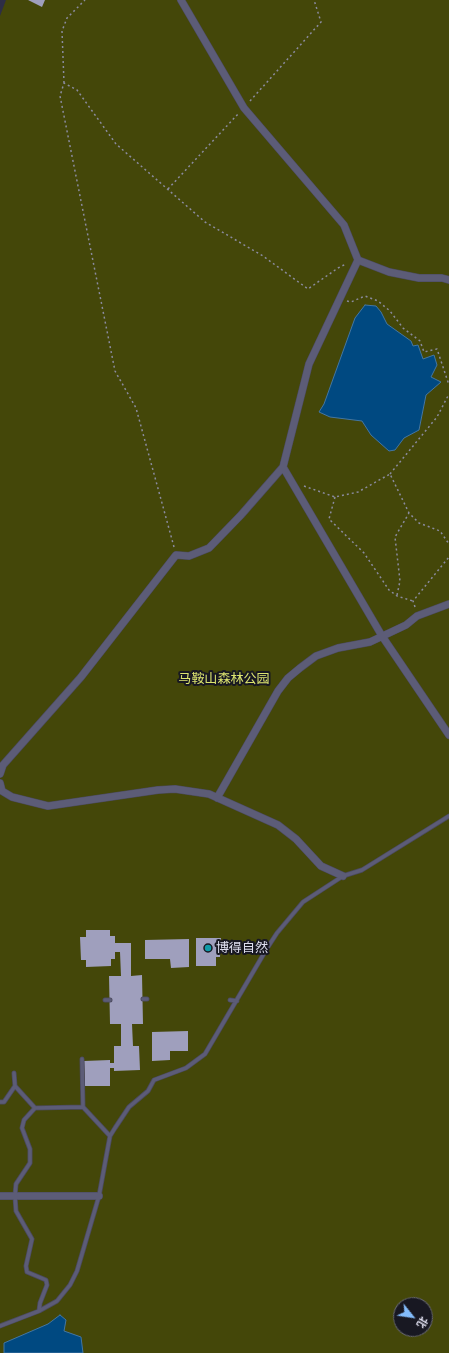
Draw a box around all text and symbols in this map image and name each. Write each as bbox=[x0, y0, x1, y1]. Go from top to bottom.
park label: 马鞍山森林公园 bbox=[179, 671, 269, 687]
place label: 博得自然 bbox=[216, 940, 268, 956]
marker: 博得自然 bbox=[203, 943, 213, 953]
north arrow bbox=[393, 1297, 433, 1337]
text: 北 bbox=[415, 1315, 431, 1331]

